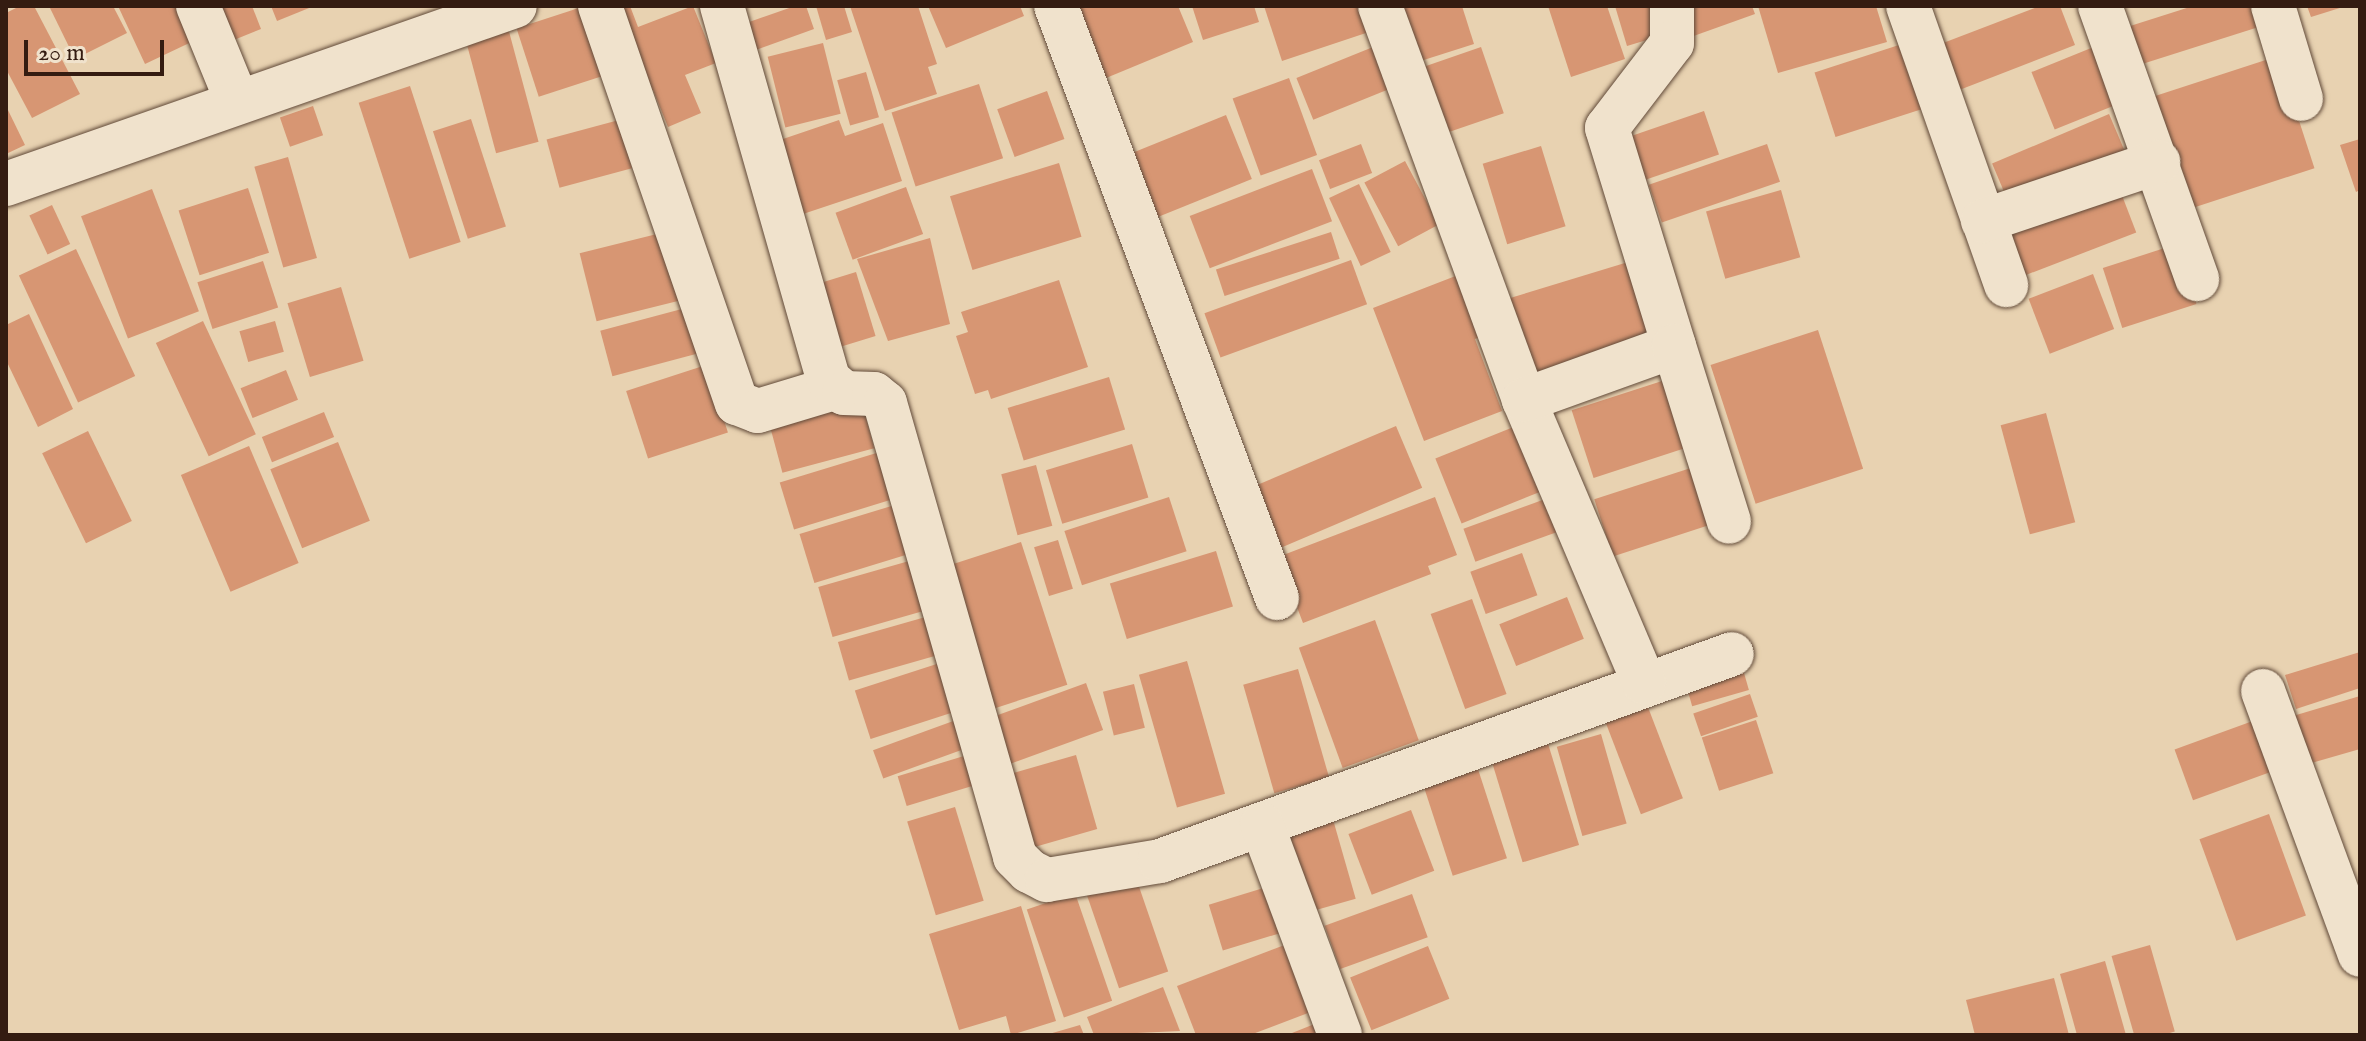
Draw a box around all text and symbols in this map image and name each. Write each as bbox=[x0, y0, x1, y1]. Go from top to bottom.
scale bar bbox=[28, 24, 168, 74]
text: 20 m bbox=[38, 38, 85, 69]

